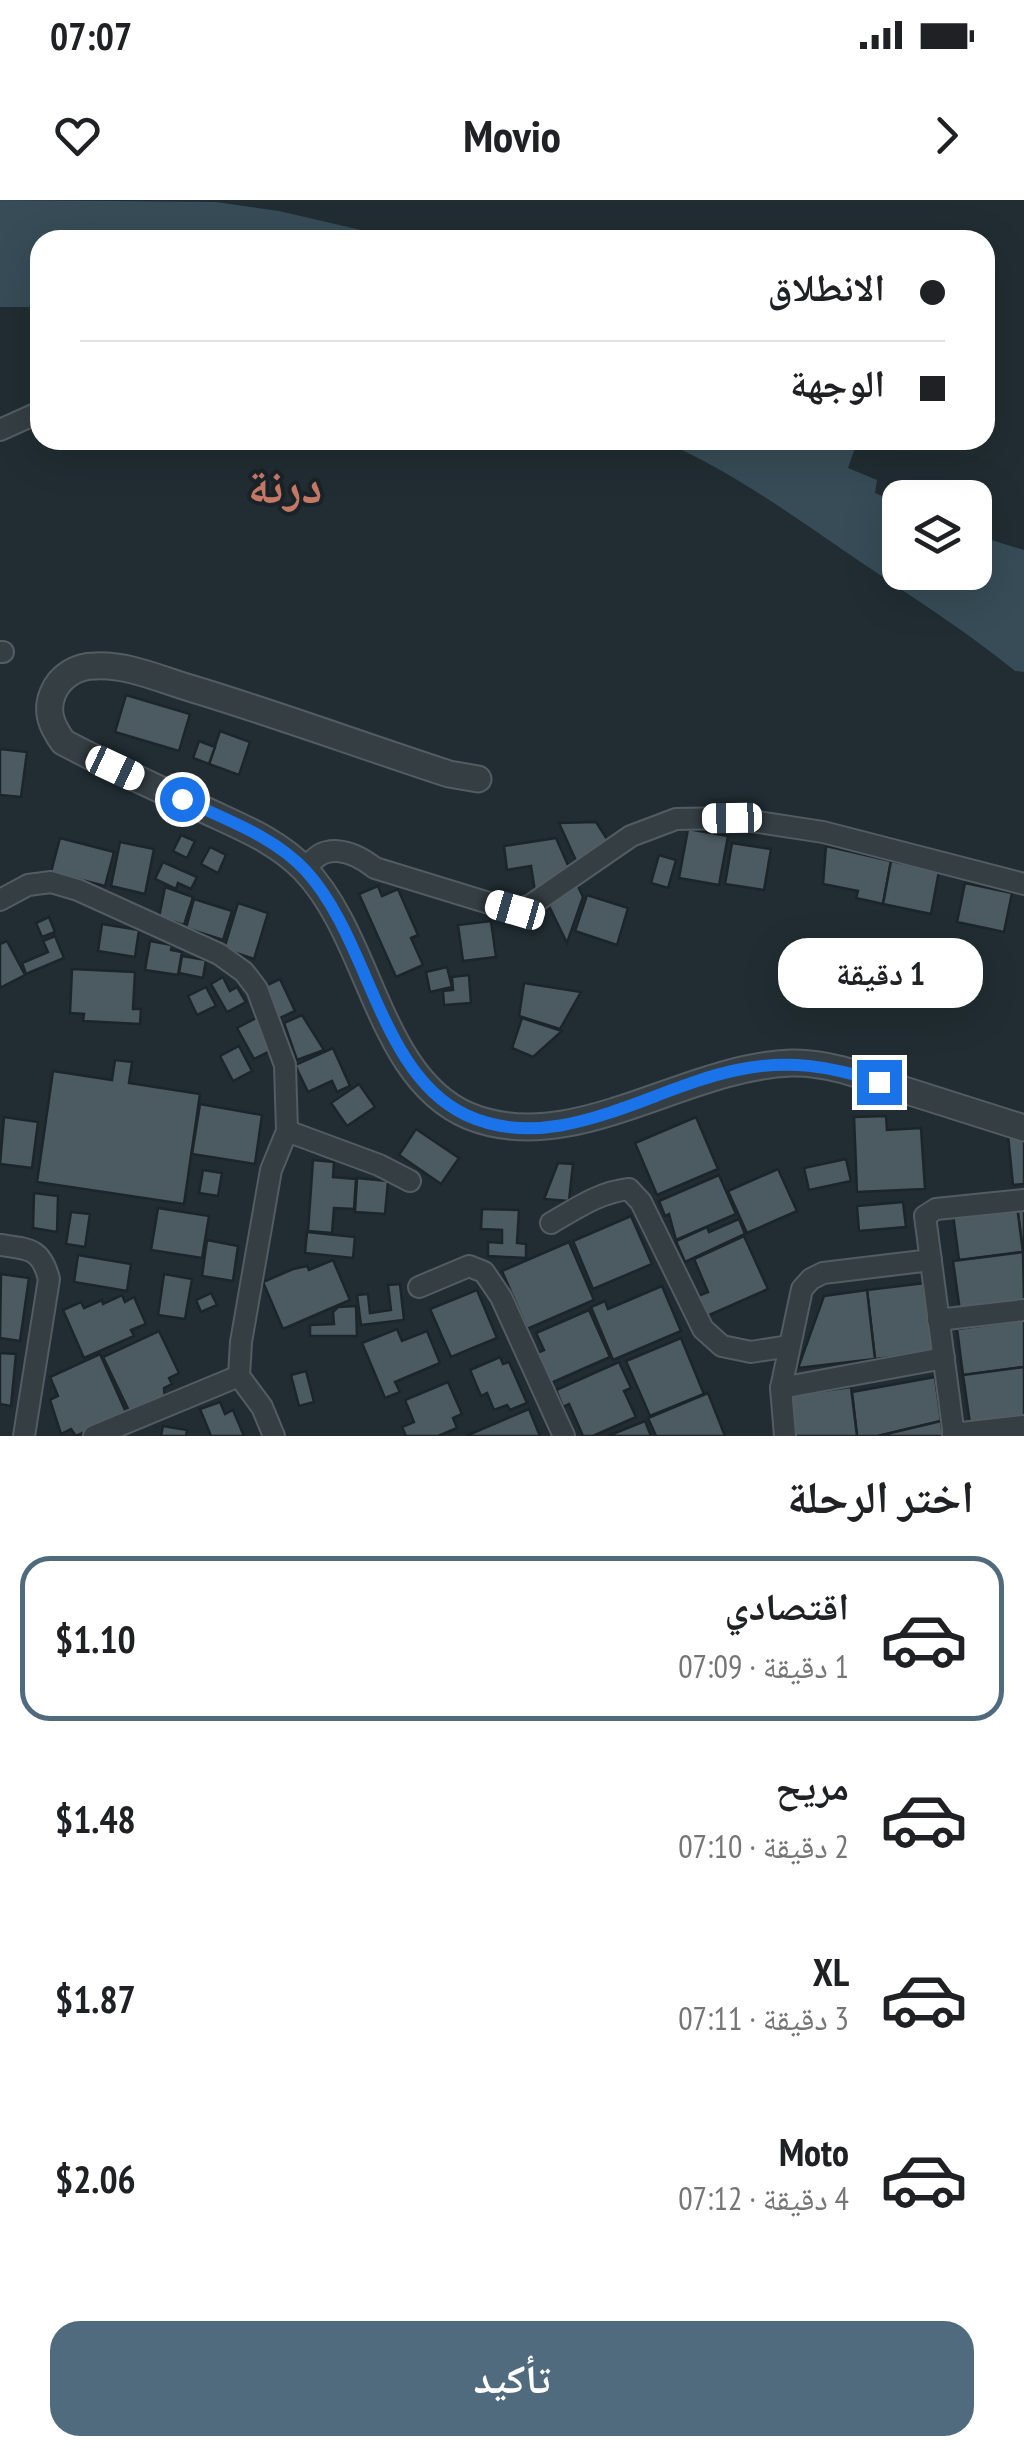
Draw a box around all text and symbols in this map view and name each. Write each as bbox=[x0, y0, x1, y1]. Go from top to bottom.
text: 07:07 bbox=[50, 11, 132, 60]
text: Movio bbox=[463, 106, 561, 164]
icon: heart bbox=[50, 108, 105, 163]
icon: forward bbox=[919, 108, 974, 163]
text: الانطلاق bbox=[767, 262, 885, 311]
text: الوجهة bbox=[790, 358, 885, 407]
district label: درنة bbox=[248, 454, 322, 516]
map controls bbox=[882, 480, 992, 590]
button: layers bbox=[882, 480, 992, 590]
car bbox=[81, 742, 149, 794]
route start bbox=[160, 777, 205, 822]
car bbox=[702, 802, 762, 834]
car bbox=[482, 887, 548, 933]
callout: 1 دقيقة bbox=[776, 937, 982, 1007]
text: 1 دقيقة bbox=[836, 952, 925, 994]
route end bbox=[857, 1060, 902, 1105]
text: اختر الرحلة bbox=[787, 1467, 974, 1525]
text: اقتصادي bbox=[725, 1581, 849, 1630]
icon: car bbox=[879, 1594, 969, 1684]
text: $1.10 bbox=[55, 1614, 136, 1663]
text: 1 دقيقة · 07:09 bbox=[678, 1645, 849, 1687]
text: مريح bbox=[775, 1761, 849, 1810]
icon: car bbox=[879, 1774, 969, 1864]
text: $1.48 bbox=[55, 1794, 136, 1843]
text: 2 دقيقة · 07:10 bbox=[678, 1825, 849, 1867]
text: XL bbox=[813, 1947, 849, 1996]
icon: car bbox=[879, 1954, 969, 2044]
text: $1.87 bbox=[55, 1974, 136, 2023]
text: 3 دقيقة · 07:11 bbox=[678, 1997, 849, 2039]
text: Moto bbox=[779, 2127, 849, 2176]
icon: car bbox=[879, 2134, 969, 2224]
text: $2.06 bbox=[55, 2154, 136, 2203]
text: 4 دقيقة · 07:12 bbox=[678, 2177, 849, 2219]
button: تأكيد bbox=[50, 2321, 974, 2436]

